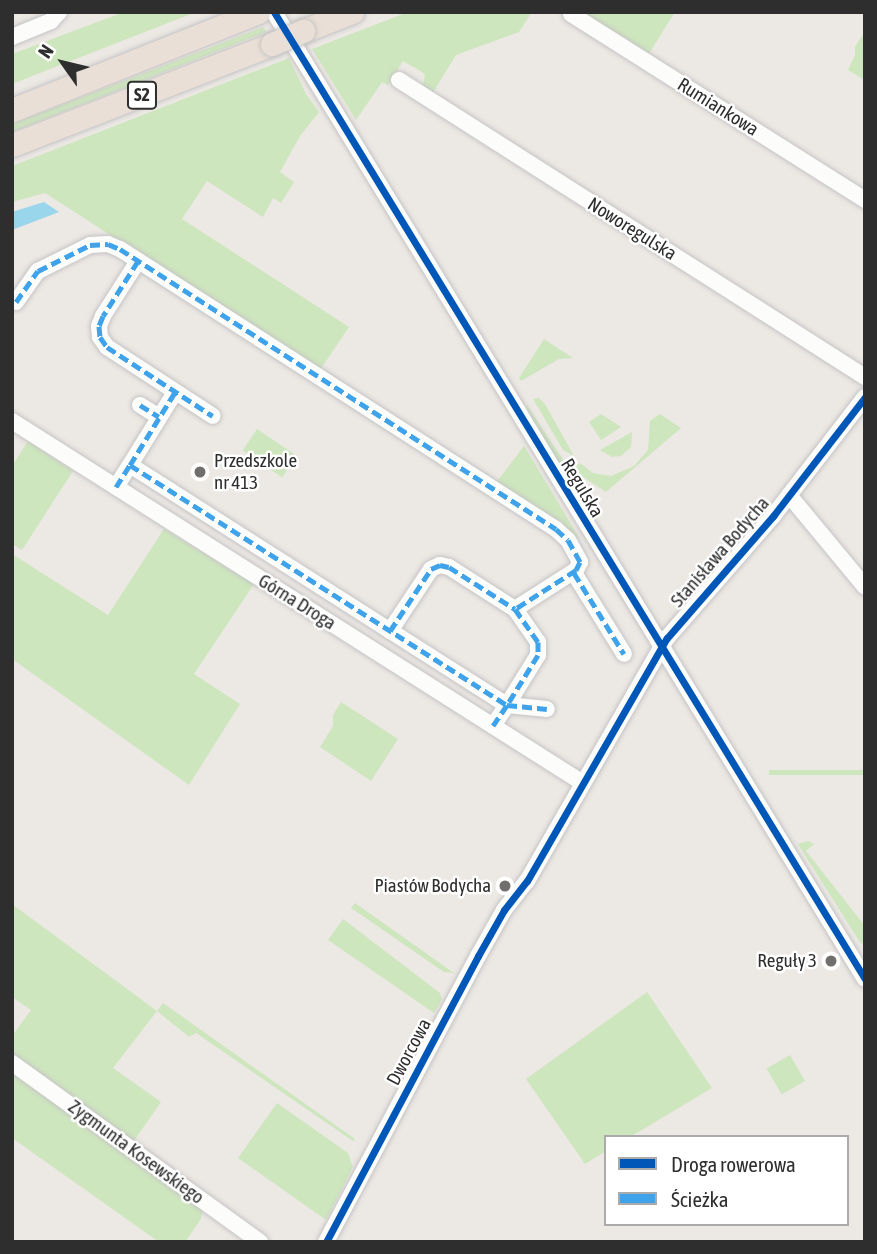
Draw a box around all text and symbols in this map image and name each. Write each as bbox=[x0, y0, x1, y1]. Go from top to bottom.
north arrow bbox=[28, 28, 98, 98]
text: N bbox=[33, 40, 58, 62]
street label: Rumiankowa bbox=[673, 73, 763, 141]
road number: S2 bbox=[126, 80, 158, 110]
street label: Noworegulska bbox=[583, 193, 681, 265]
place label: Przedszkole nr 413 bbox=[214, 450, 297, 494]
street label: Regulska bbox=[556, 455, 608, 521]
marker: Przedszkole nr 413 bbox=[192, 464, 208, 480]
street label: Stanisława Bodycha bbox=[666, 492, 774, 612]
street label: Górna Droga bbox=[254, 569, 340, 635]
place label: Piastów Bodycha bbox=[375, 875, 491, 897]
marker: Piastów Bodycha bbox=[497, 878, 513, 894]
place label: Reguły 3 bbox=[757, 950, 817, 972]
marker: Reguły 3 bbox=[823, 953, 839, 969]
street label: Dworcowa bbox=[382, 1015, 436, 1089]
street label: Zygmunta Kosewskiego bbox=[64, 1095, 208, 1209]
legend bbox=[604, 1135, 849, 1226]
text: Droga rowerowa bbox=[671, 1152, 796, 1176]
text: Ścieżka bbox=[671, 1187, 729, 1211]

